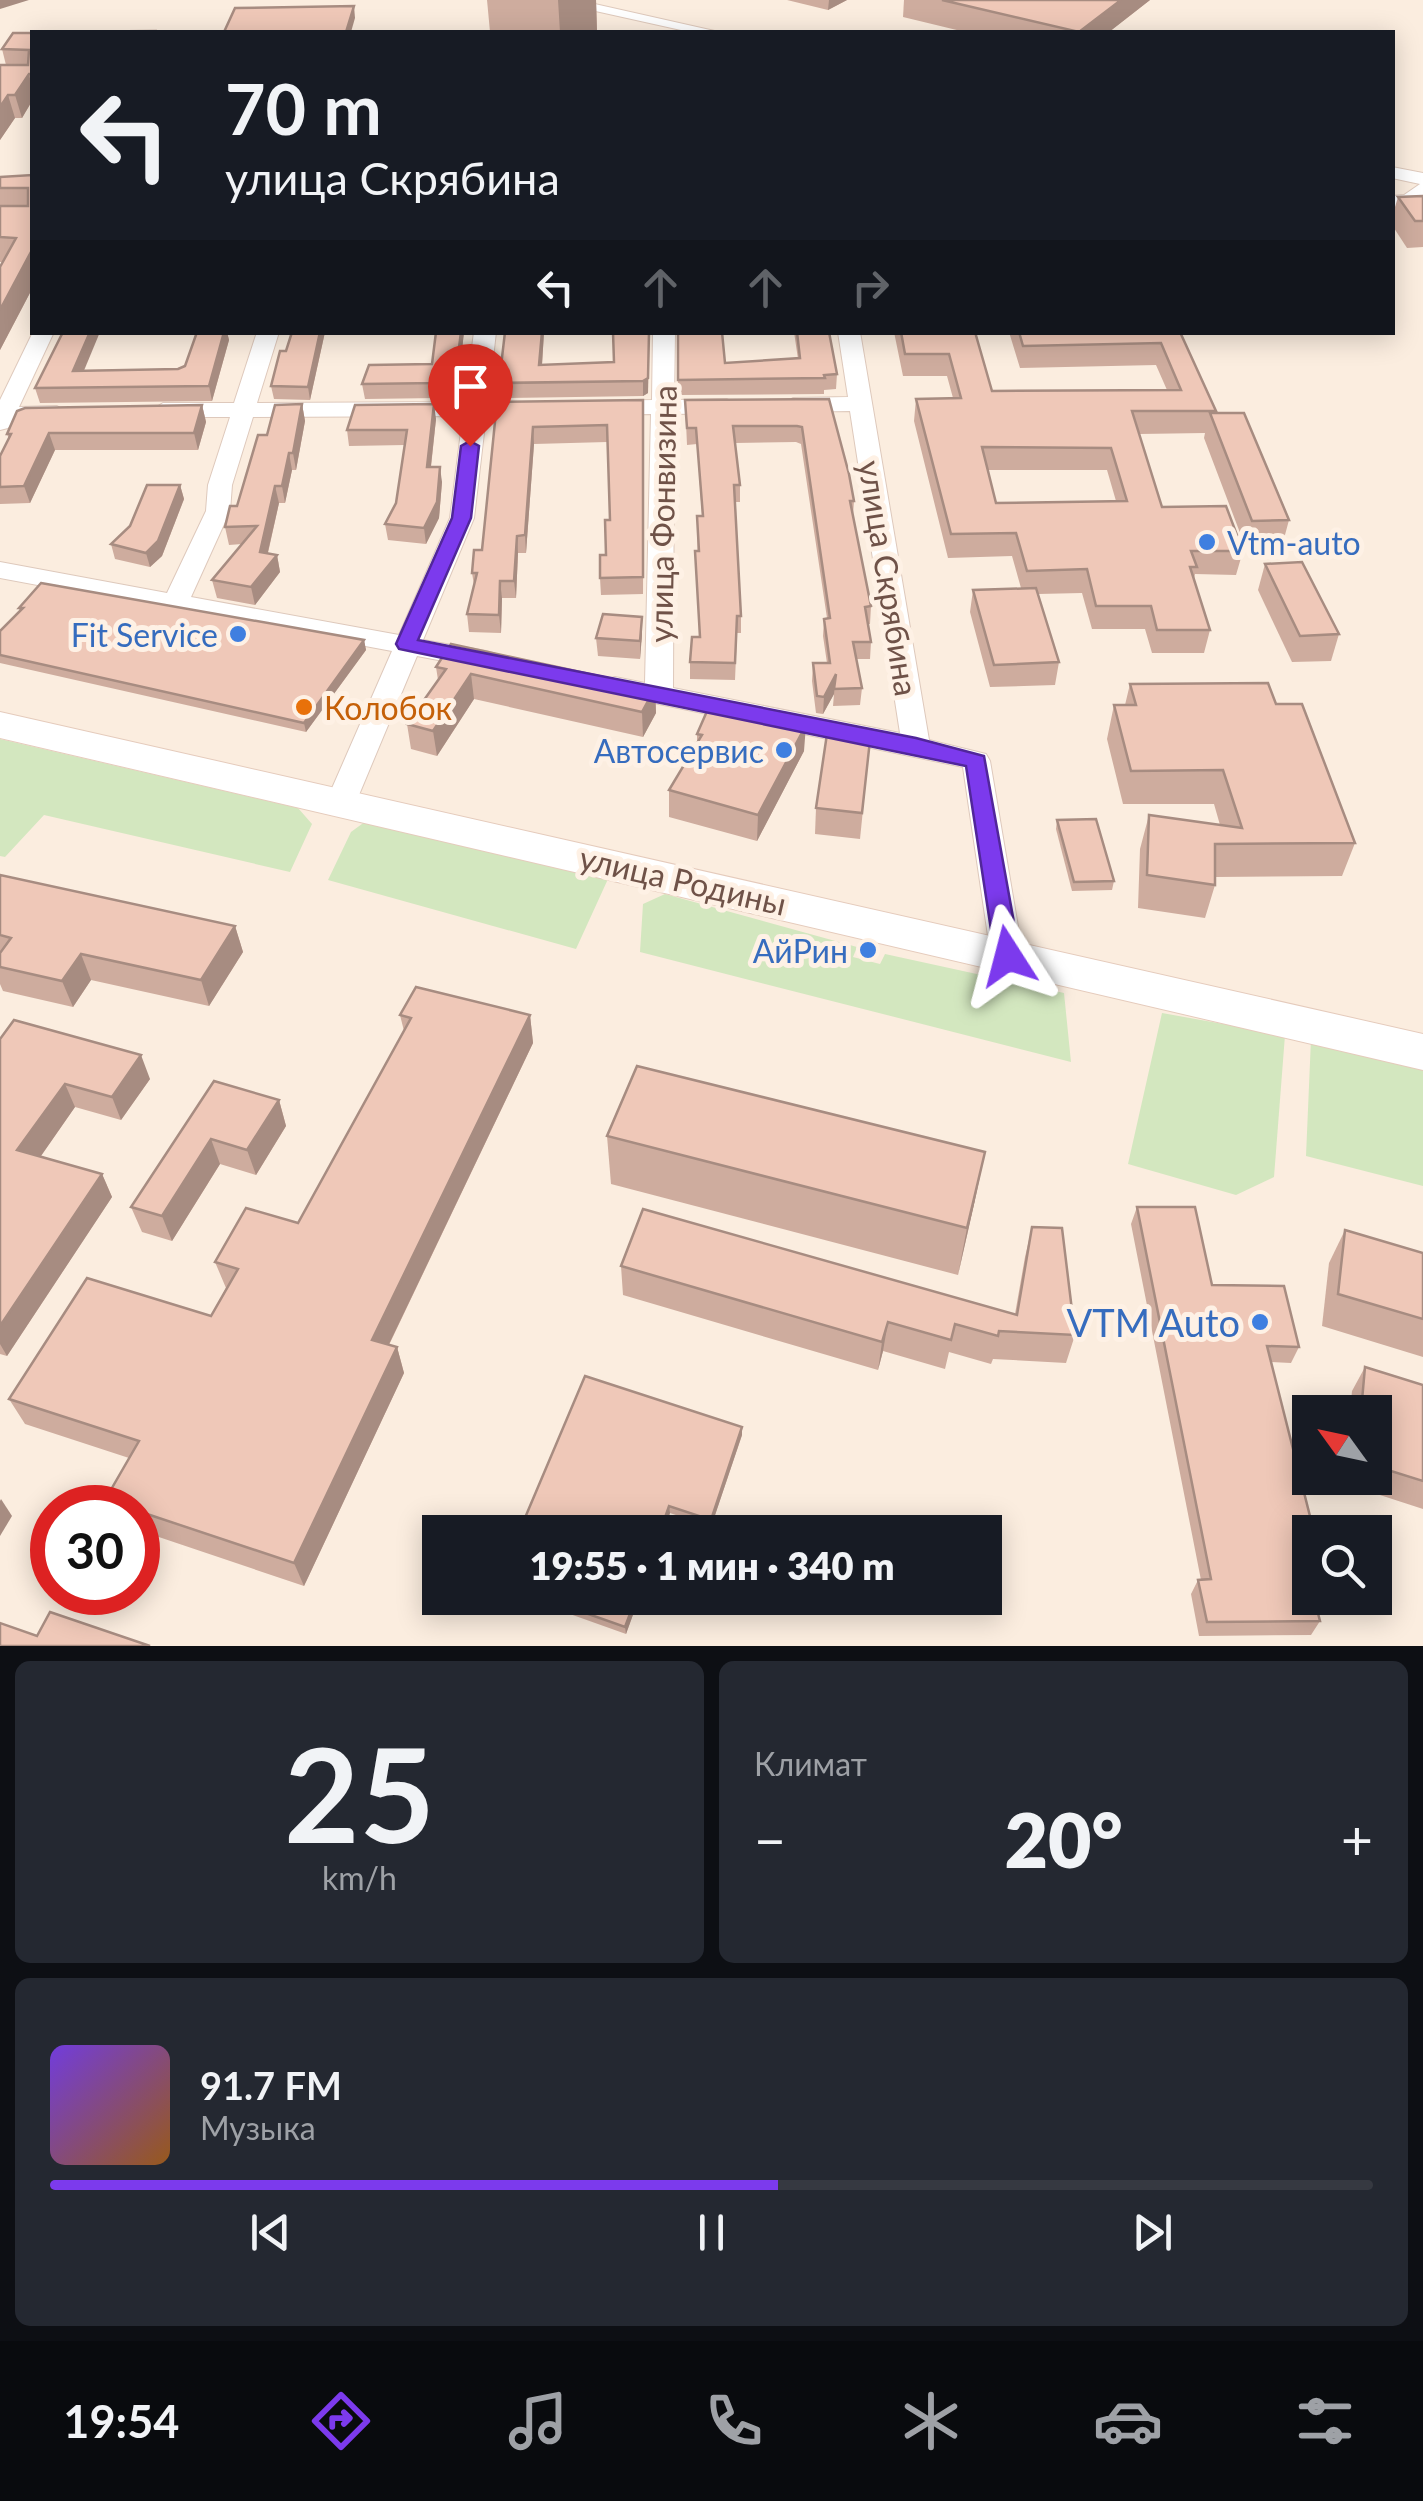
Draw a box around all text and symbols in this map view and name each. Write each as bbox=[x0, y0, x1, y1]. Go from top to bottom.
text: 70 m bbox=[225, 66, 382, 150]
icon: left bbox=[60, 70, 190, 200]
text: улица Скрябина bbox=[225, 151, 560, 205]
icon: left bbox=[528, 260, 583, 315]
icon: ahead bbox=[633, 260, 688, 315]
icon: ahead bbox=[738, 260, 793, 315]
icon: right bbox=[843, 260, 898, 315]
pin bbox=[428, 344, 513, 447]
icon: arrive bbox=[443, 359, 498, 414]
street label: улица Фонвизина bbox=[640, 385, 684, 643]
street label: улица Скрябина bbox=[851, 457, 927, 699]
place label: Vtm-auto bbox=[1227, 523, 1361, 562]
marker: Vtm-auto bbox=[1196, 531, 1218, 553]
place label: Fit Service bbox=[71, 615, 218, 654]
marker: Fit Service bbox=[227, 623, 249, 645]
place label: Колобок bbox=[324, 688, 453, 727]
marker: Колобок bbox=[293, 696, 315, 718]
place label: Автосервис bbox=[594, 731, 764, 770]
marker: Автосервис bbox=[773, 739, 795, 761]
street label: улица Родины bbox=[576, 837, 790, 923]
position arrow bbox=[956, 904, 1060, 1008]
place label: АйРин bbox=[753, 931, 848, 970]
marker: АйРин bbox=[857, 939, 879, 961]
place label: VTM Auto bbox=[1067, 1299, 1240, 1345]
marker: VTM Auto bbox=[1249, 1311, 1271, 1333]
north arrow bbox=[1292, 1395, 1392, 1495]
map controls bbox=[1292, 1395, 1392, 1615]
speed limit sign: 30 bbox=[30, 1485, 160, 1615]
button: search bbox=[1292, 1515, 1392, 1615]
text: 19:55 · 1 мин · 340 m bbox=[529, 1542, 895, 1588]
text: 25 bbox=[284, 1715, 435, 1871]
text: Климат bbox=[754, 1744, 867, 1783]
text: 20° bbox=[1004, 1794, 1123, 1884]
text: − bbox=[754, 1806, 786, 1872]
text: + bbox=[1341, 1806, 1373, 1872]
text: km/h bbox=[322, 1858, 397, 1897]
text: 91.7 FM bbox=[200, 2062, 342, 2108]
text: Музыка bbox=[200, 2108, 316, 2147]
icon: previous bbox=[243, 2205, 298, 2260]
icon: pause bbox=[684, 2205, 739, 2260]
icon: next bbox=[1125, 2205, 1180, 2260]
icon: directions bbox=[306, 2386, 376, 2456]
icon: music bbox=[503, 2386, 573, 2456]
icon: phone bbox=[699, 2386, 769, 2456]
icon: climate bbox=[896, 2386, 966, 2456]
icon: car bbox=[1093, 2386, 1163, 2456]
icon: filters bbox=[1290, 2386, 1360, 2456]
text: 19:54 bbox=[63, 2394, 179, 2448]

